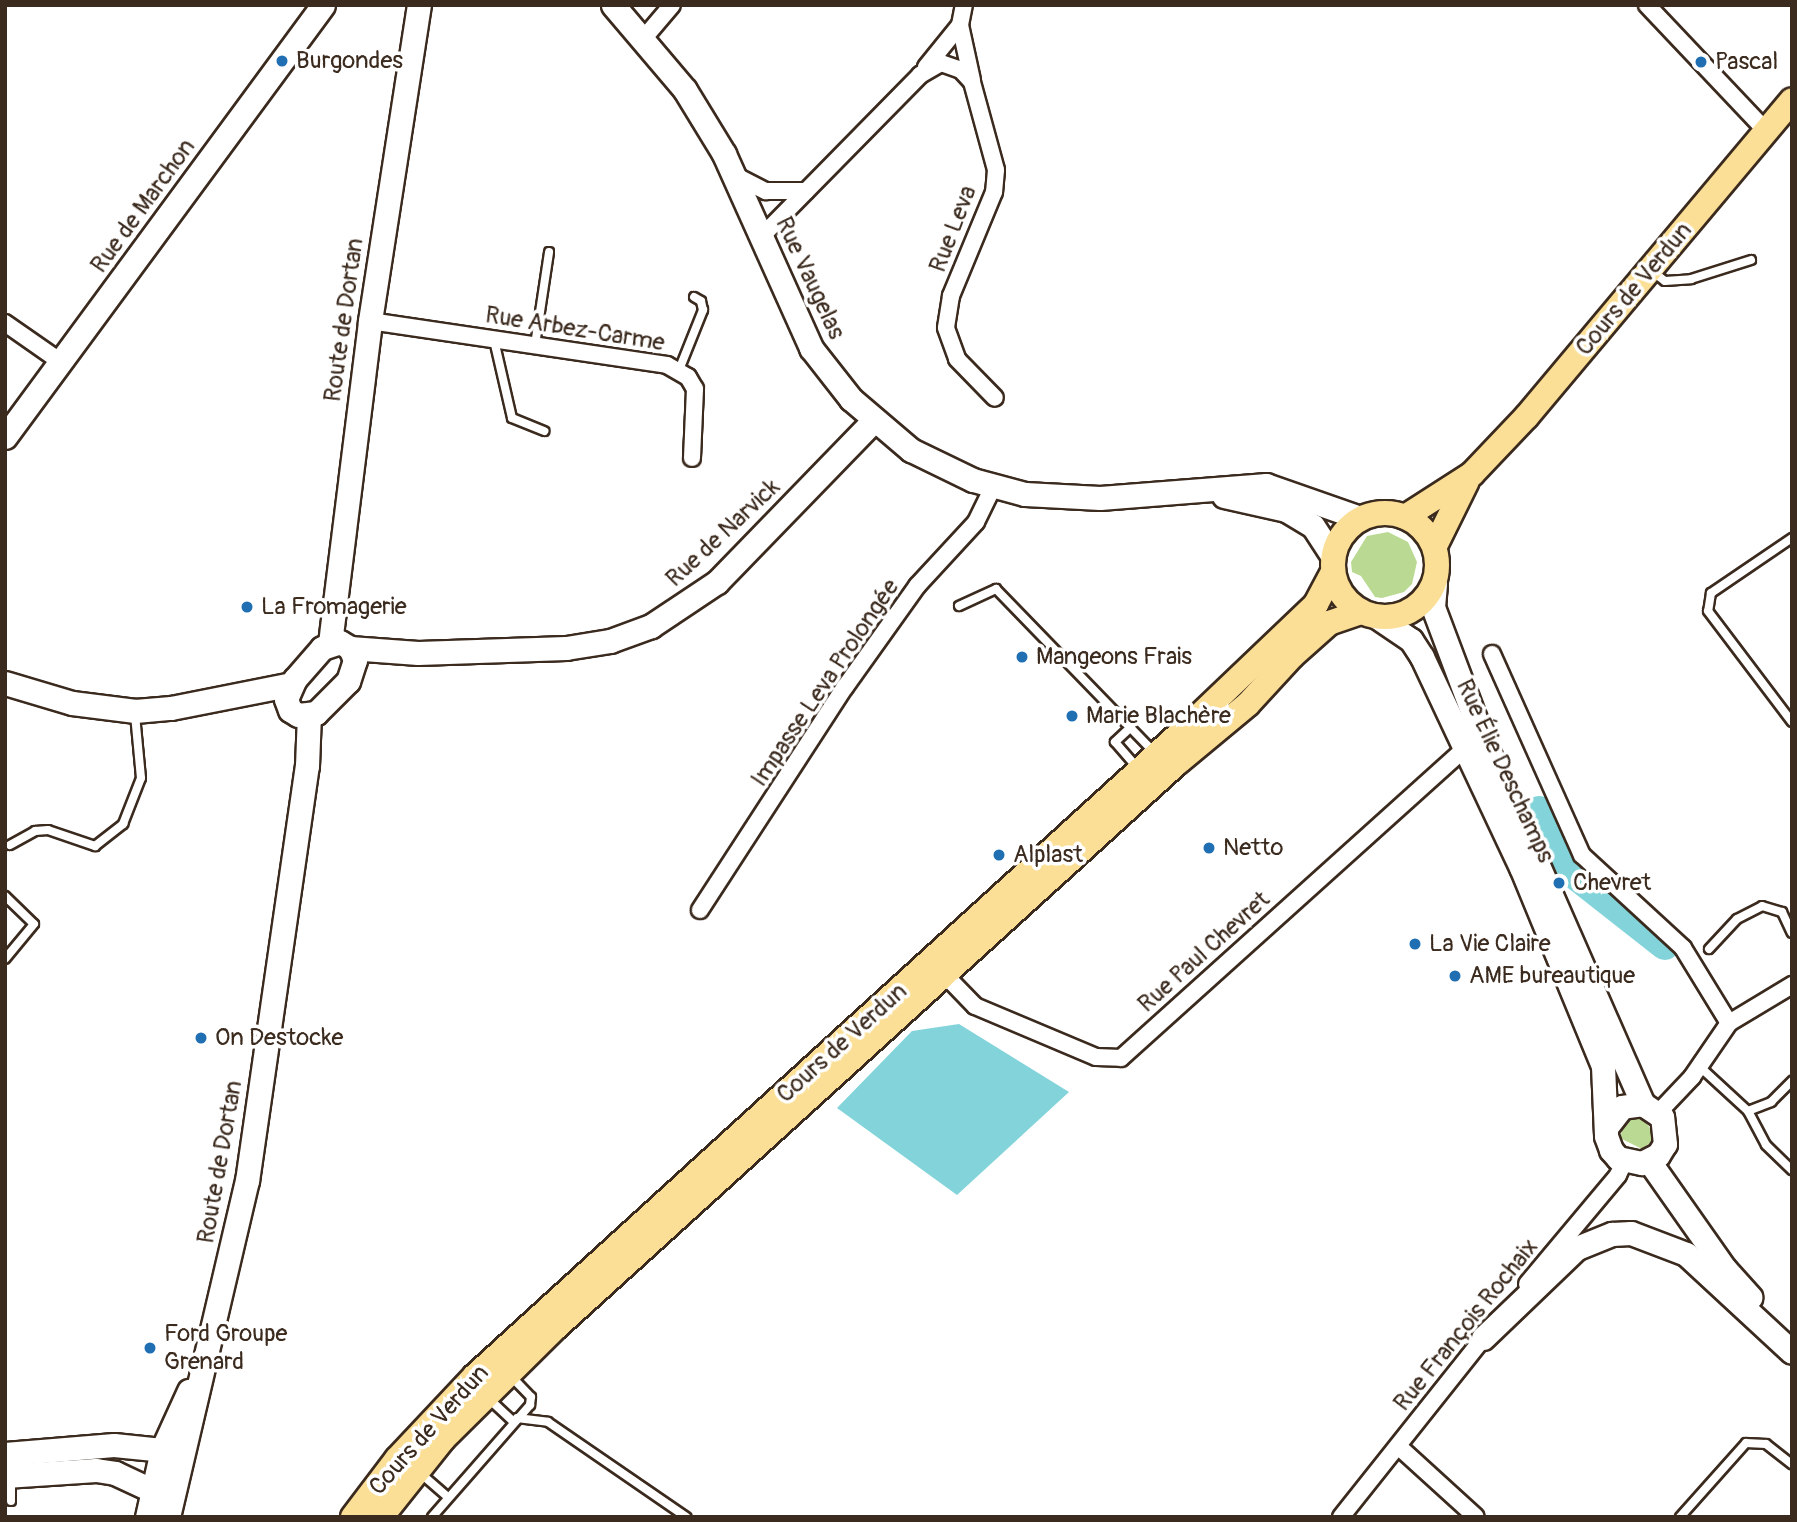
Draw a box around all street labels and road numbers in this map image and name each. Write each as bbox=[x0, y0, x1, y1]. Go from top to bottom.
street label: Rue de Marchon bbox=[85, 133, 201, 279]
street label: Rue Leva bbox=[923, 182, 983, 276]
street label: Rue Vaugelas bbox=[769, 212, 851, 344]
street label: Cours de Verdun bbox=[1570, 217, 1698, 361]
street label: Route de Dortan bbox=[318, 236, 370, 404]
street label: Rue Arbez-Carme bbox=[483, 301, 667, 357]
street label: Rue de Narvick bbox=[660, 473, 786, 593]
street label: Impasse Leva Prolongée bbox=[745, 574, 905, 792]
street label: Rue Élie Deschamps bbox=[1450, 675, 1560, 867]
street label: Rue Paul Chevret bbox=[1132, 885, 1276, 1019]
street label: Cours de Verdun bbox=[771, 977, 913, 1109]
street label: Route de Dortan bbox=[192, 1078, 248, 1246]
street label: Rue François Rochaix bbox=[1388, 1233, 1544, 1417]
street label: Cours de Verdun bbox=[363, 1359, 495, 1501]

